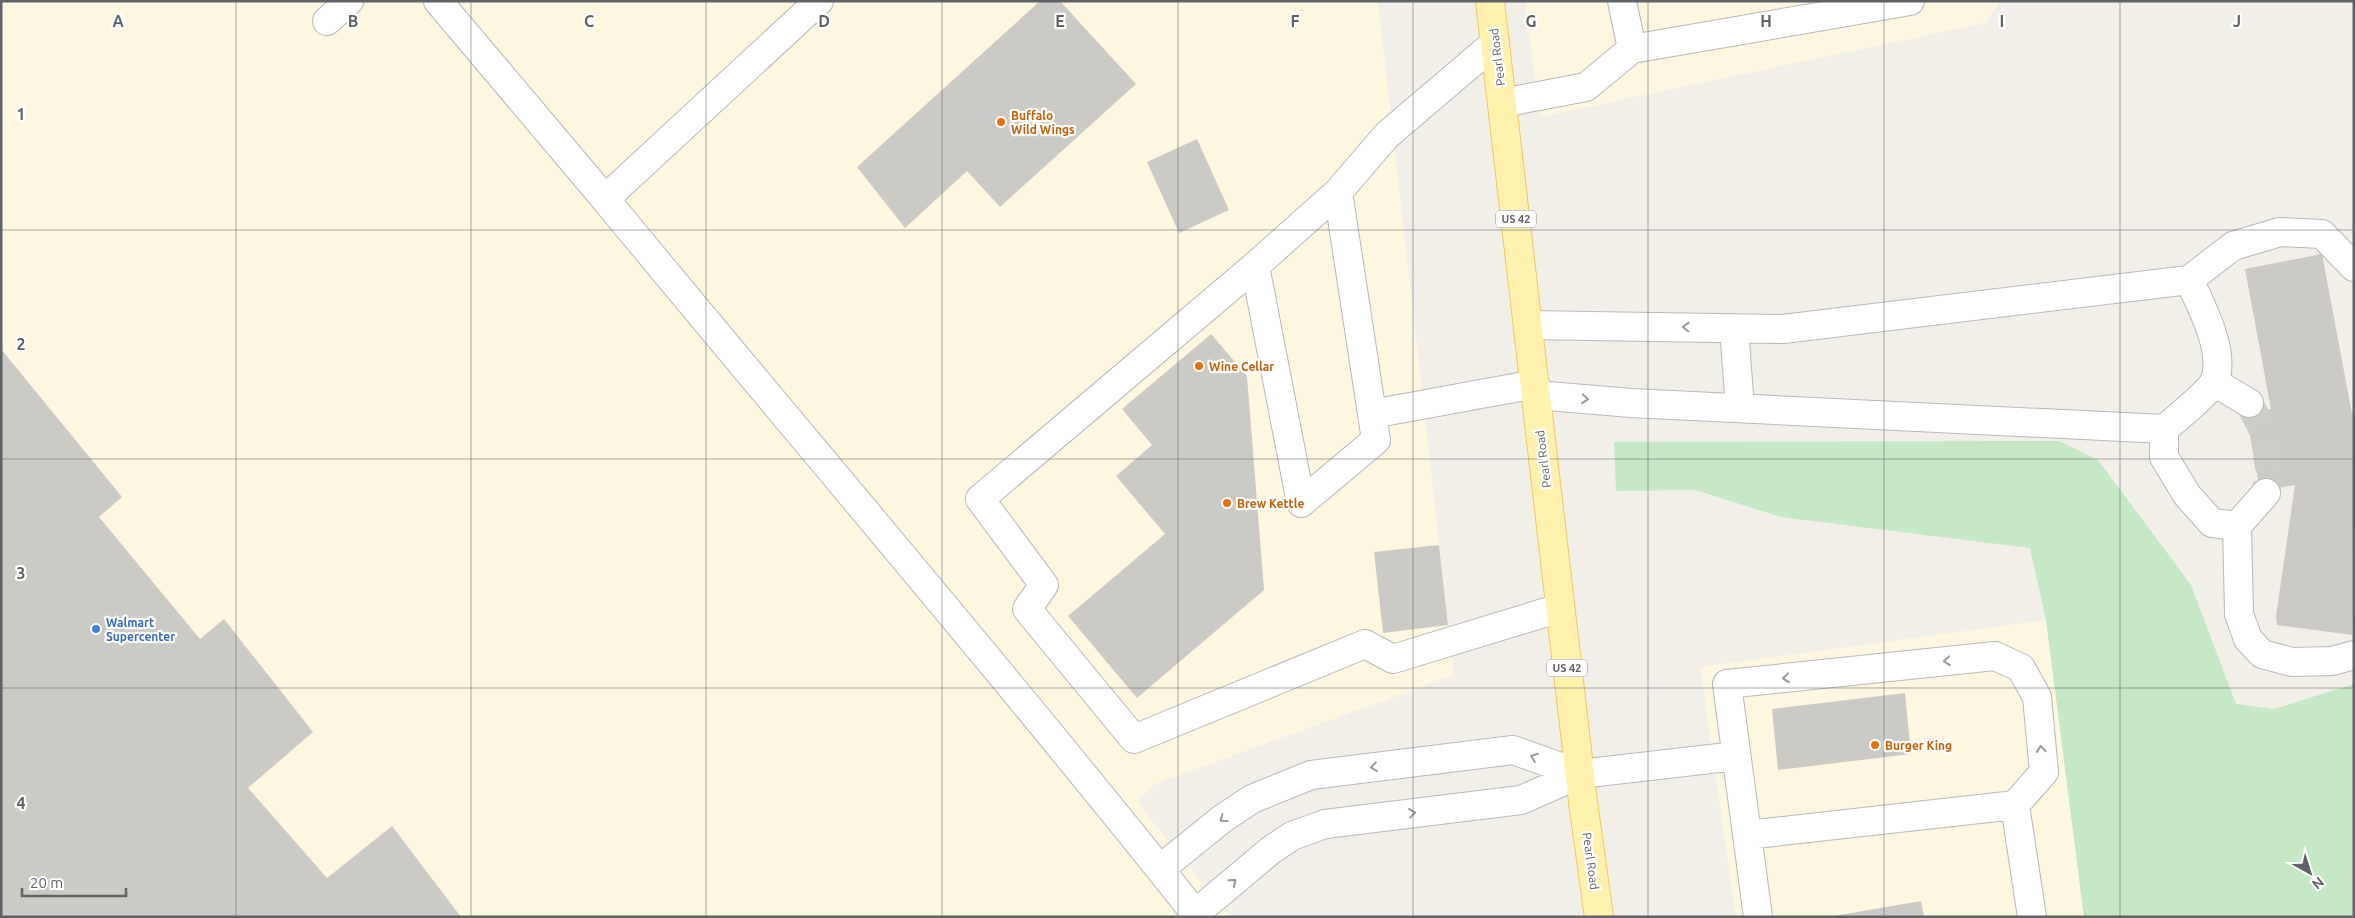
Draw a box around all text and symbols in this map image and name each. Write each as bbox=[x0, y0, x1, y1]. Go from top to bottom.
text: A bbox=[112, 12, 124, 30]
text: B bbox=[348, 12, 358, 30]
text: C bbox=[584, 12, 594, 30]
text: D bbox=[818, 12, 830, 30]
text: E bbox=[1055, 12, 1065, 30]
text: F bbox=[1291, 12, 1300, 30]
text: G bbox=[1525, 12, 1537, 30]
text: H bbox=[1760, 12, 1772, 30]
text: I bbox=[2000, 12, 2004, 30]
text: J bbox=[2233, 12, 2241, 30]
street label: Pearl Road bbox=[1487, 28, 1507, 86]
text: 1 bbox=[16, 105, 26, 123]
place label: Buffalo Wild Wings bbox=[1011, 109, 1075, 136]
marker: Buffalo Wild Wings bbox=[995, 116, 1007, 128]
road number: US 42 bbox=[1496, 210, 1536, 228]
one-way arrow bbox=[1681, 322, 1689, 332]
text: 2 bbox=[16, 335, 26, 353]
marker: Wine Cellar bbox=[1193, 360, 1205, 372]
place label: Wine Cellar bbox=[1209, 360, 1274, 373]
one-way arrow bbox=[1581, 393, 1589, 404]
street label: Pearl Road bbox=[1533, 430, 1553, 488]
marker: Brew Kettle bbox=[1221, 497, 1233, 509]
place label: Brew Kettle bbox=[1237, 497, 1304, 510]
text: 3 bbox=[16, 564, 26, 582]
place label: Walmart Supercenter bbox=[106, 616, 175, 643]
marker: Walmart Supercenter bbox=[90, 623, 102, 635]
one-way arrow bbox=[1943, 655, 1951, 666]
road number: US 42 bbox=[1547, 660, 1587, 676]
one-way arrow bbox=[1781, 672, 1789, 683]
marker: Burger King bbox=[1869, 739, 1881, 751]
place label: Burger King bbox=[1885, 739, 1952, 752]
one-way arrow bbox=[2036, 745, 2047, 753]
one-way arrow bbox=[1530, 753, 1539, 764]
one-way arrow bbox=[1369, 761, 1377, 772]
text: 4 bbox=[16, 794, 26, 812]
one-way arrow bbox=[1408, 808, 1416, 819]
one-way arrow bbox=[1219, 813, 1229, 822]
street label: Pearl Road bbox=[1581, 831, 1601, 891]
north arrow bbox=[2285, 848, 2335, 898]
scale bar bbox=[22, 866, 126, 898]
text: 20 m bbox=[30, 874, 63, 891]
text: N bbox=[2309, 874, 2327, 893]
one-way arrow bbox=[1227, 879, 1236, 888]

